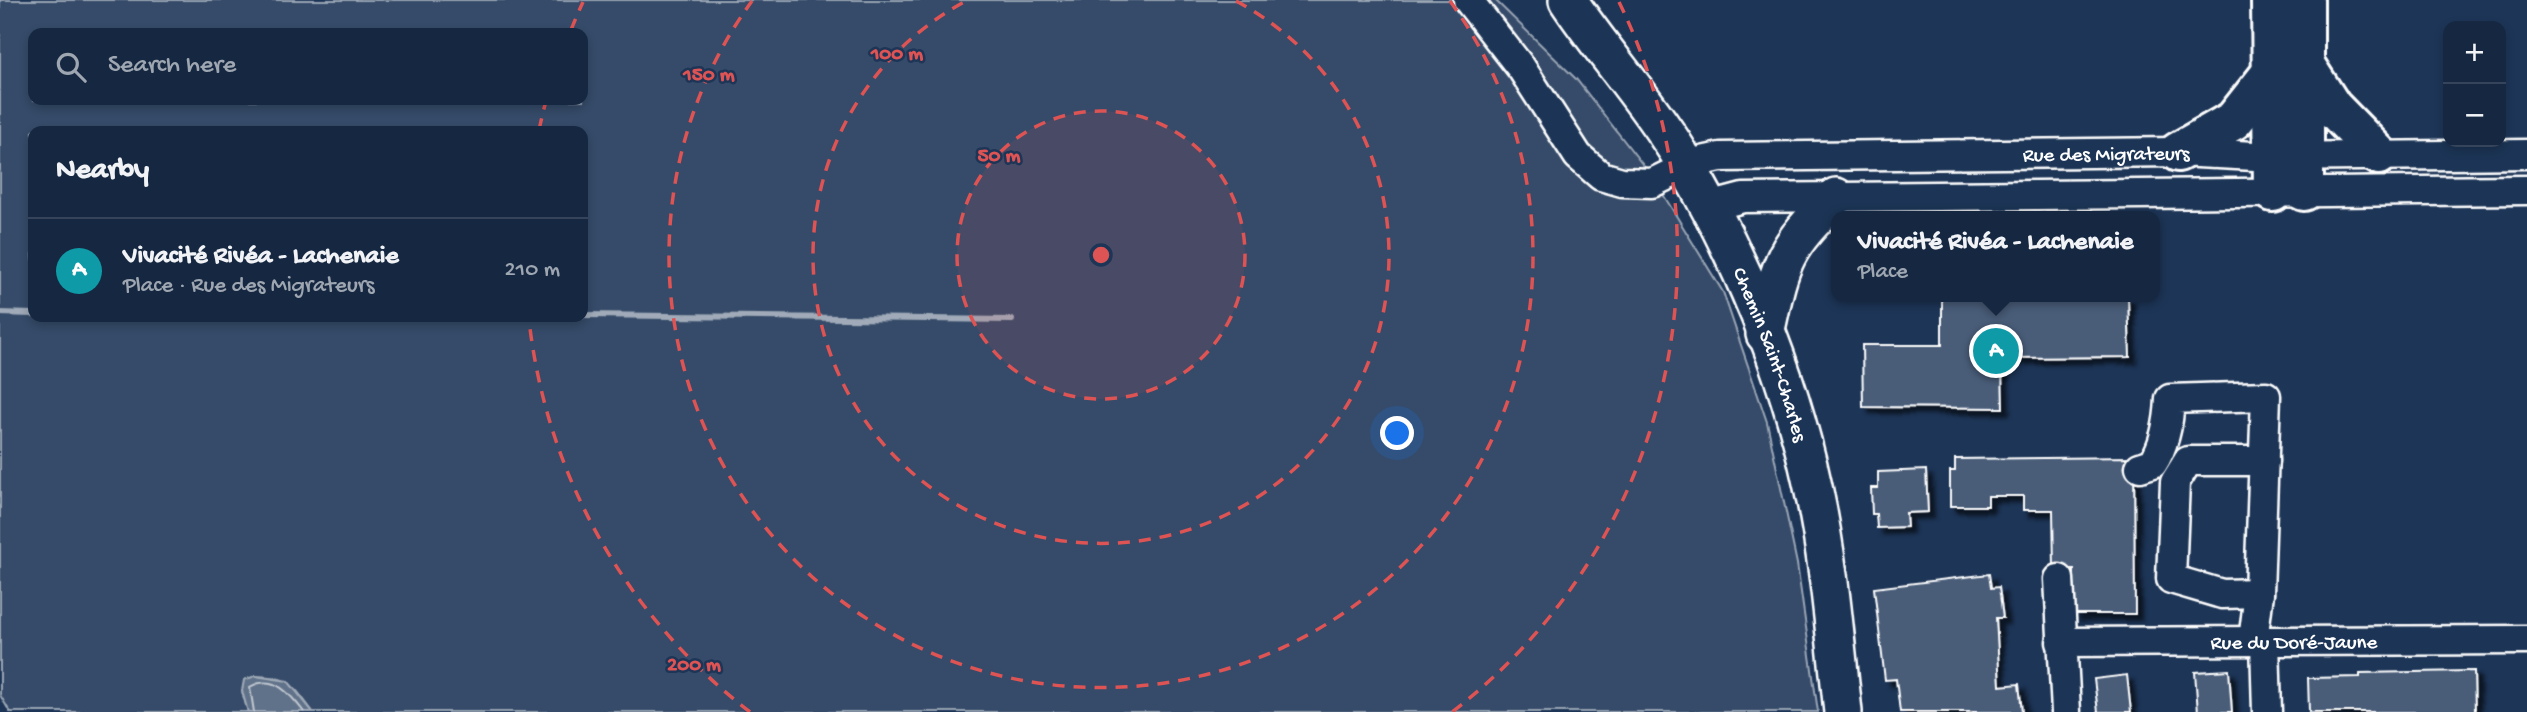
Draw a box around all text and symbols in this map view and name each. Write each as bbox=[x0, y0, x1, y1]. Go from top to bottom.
map controls bbox=[2443, 21, 2506, 147]
button: + bbox=[2443, 21, 2506, 84]
search box bbox=[28, 28, 588, 105]
text: 100 m bbox=[870, 43, 923, 68]
icon: search bbox=[52, 48, 90, 86]
text: Search here bbox=[108, 51, 236, 82]
text: 150 m bbox=[682, 64, 735, 89]
button: − bbox=[2443, 84, 2506, 147]
street label: Rue des Migrateurs bbox=[2023, 143, 2192, 170]
text: 50 m bbox=[978, 145, 1021, 170]
text: Nearby bbox=[56, 154, 149, 189]
popup bbox=[1831, 211, 2160, 302]
text: Vivacité Rivéa - Lachenaie bbox=[1858, 228, 2133, 259]
text: Vivacité Rivéa - Lachenaie bbox=[123, 242, 399, 273]
centre of rings bbox=[1089, 243, 1113, 267]
text: A bbox=[72, 257, 86, 284]
text: 210 m bbox=[505, 257, 560, 284]
text: Place bbox=[1858, 259, 1908, 286]
street label: Chemin Saint-Charles bbox=[1725, 264, 1811, 446]
text: Place · Rue des Migrateurs bbox=[123, 273, 374, 300]
pin: A bbox=[1973, 325, 2019, 377]
your location bbox=[1380, 416, 1414, 450]
street label: Rue du Doré-Jaune bbox=[2211, 632, 2379, 657]
text: 200 m bbox=[667, 654, 721, 679]

